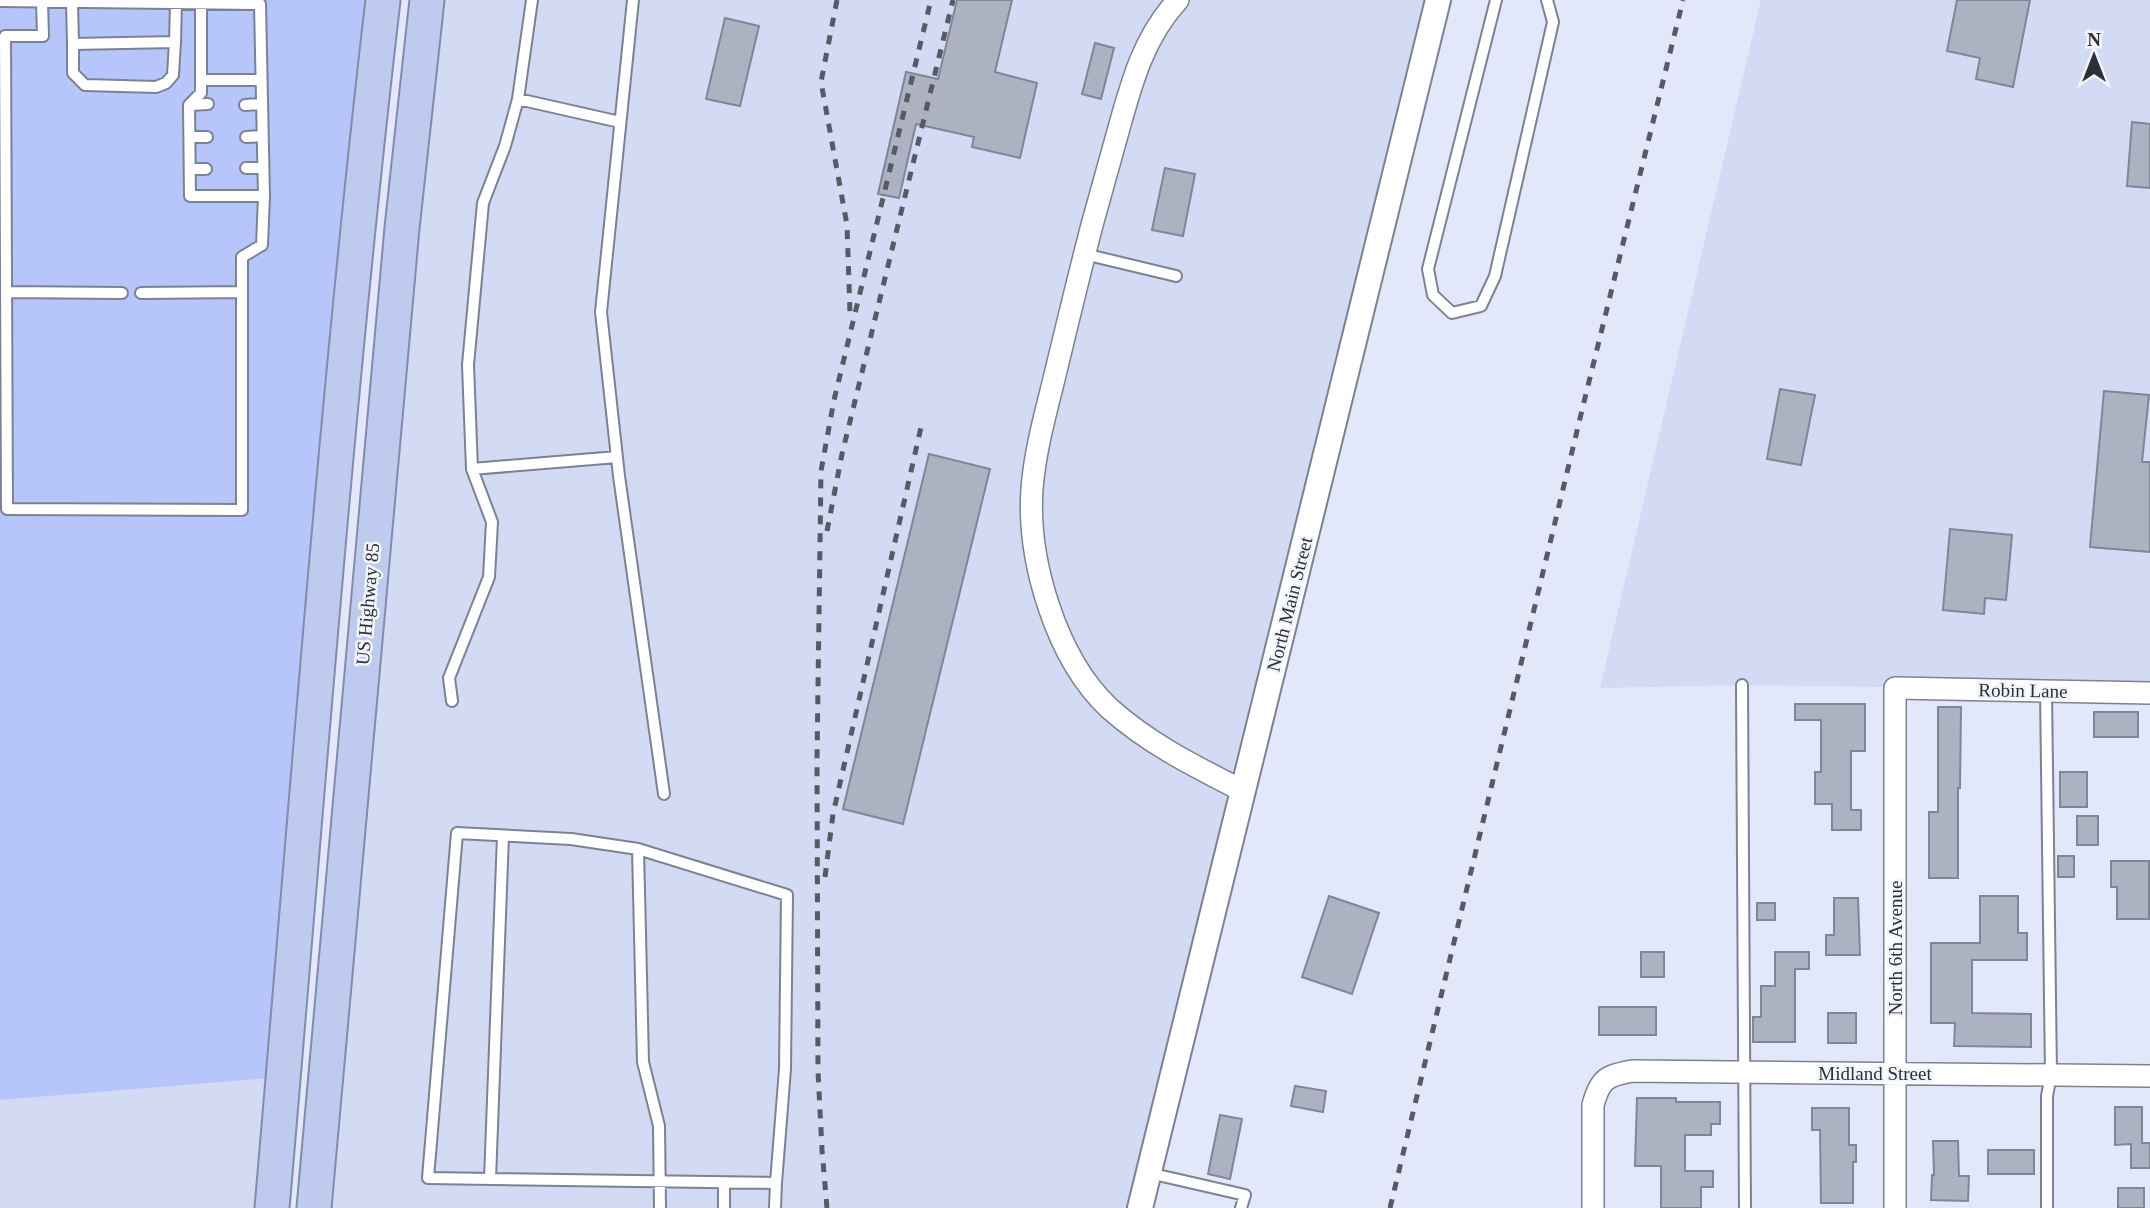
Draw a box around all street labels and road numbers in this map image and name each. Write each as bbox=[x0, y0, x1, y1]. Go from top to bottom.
street label: North Main Street bbox=[1263, 534, 1317, 674]
street label: US Highway 85 bbox=[352, 542, 383, 666]
street label: Robin Lane bbox=[1978, 679, 2068, 702]
street label: North 6th Avenue bbox=[1885, 881, 1906, 1015]
street label: Midland Street bbox=[1818, 1063, 1932, 1084]

